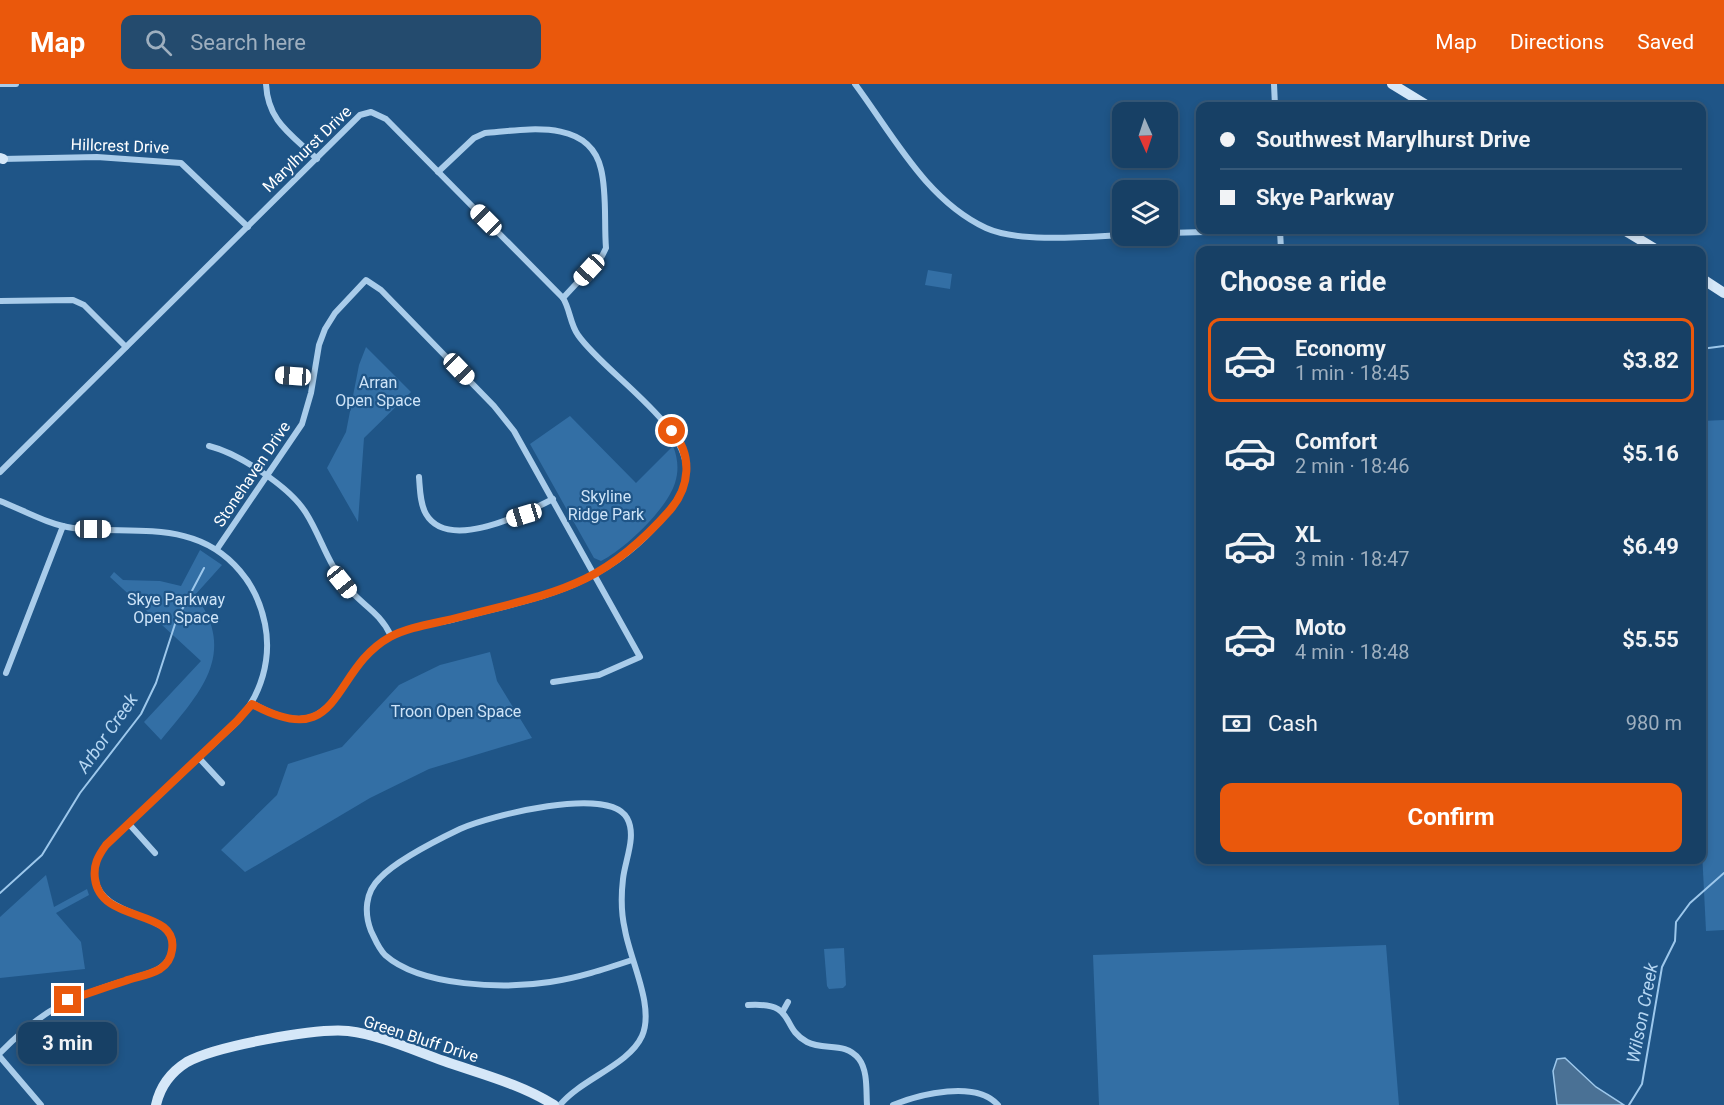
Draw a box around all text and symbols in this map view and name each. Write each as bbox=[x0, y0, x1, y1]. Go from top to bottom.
search box bbox=[121, 15, 541, 69]
text: Map bbox=[30, 26, 85, 59]
icon: search bbox=[142, 26, 175, 59]
text: Search here bbox=[190, 30, 306, 55]
text: Map bbox=[1435, 30, 1477, 54]
text: Directions bbox=[1510, 30, 1604, 54]
text: Saved bbox=[1637, 30, 1694, 54]
street label: Marylhurst Drive bbox=[259, 102, 355, 196]
north arrow bbox=[1112, 102, 1178, 168]
map controls bbox=[1112, 102, 1178, 246]
text: Southwest Marylhurst Drive bbox=[1256, 127, 1530, 152]
street label: Hillcrest Drive bbox=[70, 135, 170, 157]
button: layers bbox=[1112, 180, 1178, 246]
text: Skye Parkway bbox=[1256, 185, 1394, 210]
car bbox=[467, 201, 505, 239]
car bbox=[570, 251, 608, 289]
text: Choose a ride bbox=[1220, 266, 1386, 298]
icon: car bbox=[1223, 333, 1277, 387]
text: Economy bbox=[1295, 336, 1386, 361]
text: $3.82 bbox=[1622, 348, 1679, 373]
car bbox=[440, 350, 478, 388]
text: 1 min · 18:45 bbox=[1295, 361, 1410, 385]
car bbox=[274, 366, 312, 386]
park label: Arran Open Space bbox=[335, 373, 421, 410]
route start bbox=[658, 417, 685, 444]
street label: Stonehaven Drive bbox=[210, 418, 294, 530]
icon: car bbox=[1223, 426, 1277, 480]
text: Comfort bbox=[1295, 429, 1377, 454]
text: $5.16 bbox=[1622, 441, 1679, 466]
text: 2 min · 18:46 bbox=[1295, 454, 1410, 478]
park label: Skyline Ridge Park bbox=[568, 487, 645, 524]
car bbox=[504, 501, 544, 529]
icon: car bbox=[1223, 519, 1277, 573]
car bbox=[75, 520, 111, 538]
text: XL bbox=[1295, 522, 1321, 547]
text: $6.49 bbox=[1622, 534, 1679, 559]
text: 3 min · 18:47 bbox=[1295, 547, 1410, 571]
car bbox=[324, 562, 360, 602]
park label: Skye Parkway Open Space bbox=[127, 590, 225, 627]
icon: car bbox=[1223, 612, 1277, 666]
text: Moto bbox=[1295, 615, 1346, 640]
text: $5.55 bbox=[1622, 627, 1679, 652]
text: 4 min · 18:48 bbox=[1295, 640, 1410, 664]
water label: Arbor Creek bbox=[71, 688, 143, 777]
park label: Troon Open Space bbox=[391, 702, 521, 721]
icon: cash bbox=[1220, 707, 1253, 740]
text: Cash bbox=[1268, 711, 1318, 736]
text: 980 m bbox=[1626, 711, 1682, 735]
button: Confirm bbox=[1220, 783, 1682, 852]
water label: Wilson Creek bbox=[1622, 960, 1662, 1065]
route end bbox=[54, 986, 81, 1013]
street label: Green Bluff Drive bbox=[361, 1011, 481, 1067]
callout: 3 min bbox=[19, 1021, 118, 1063]
text: 3 min bbox=[42, 1031, 93, 1055]

